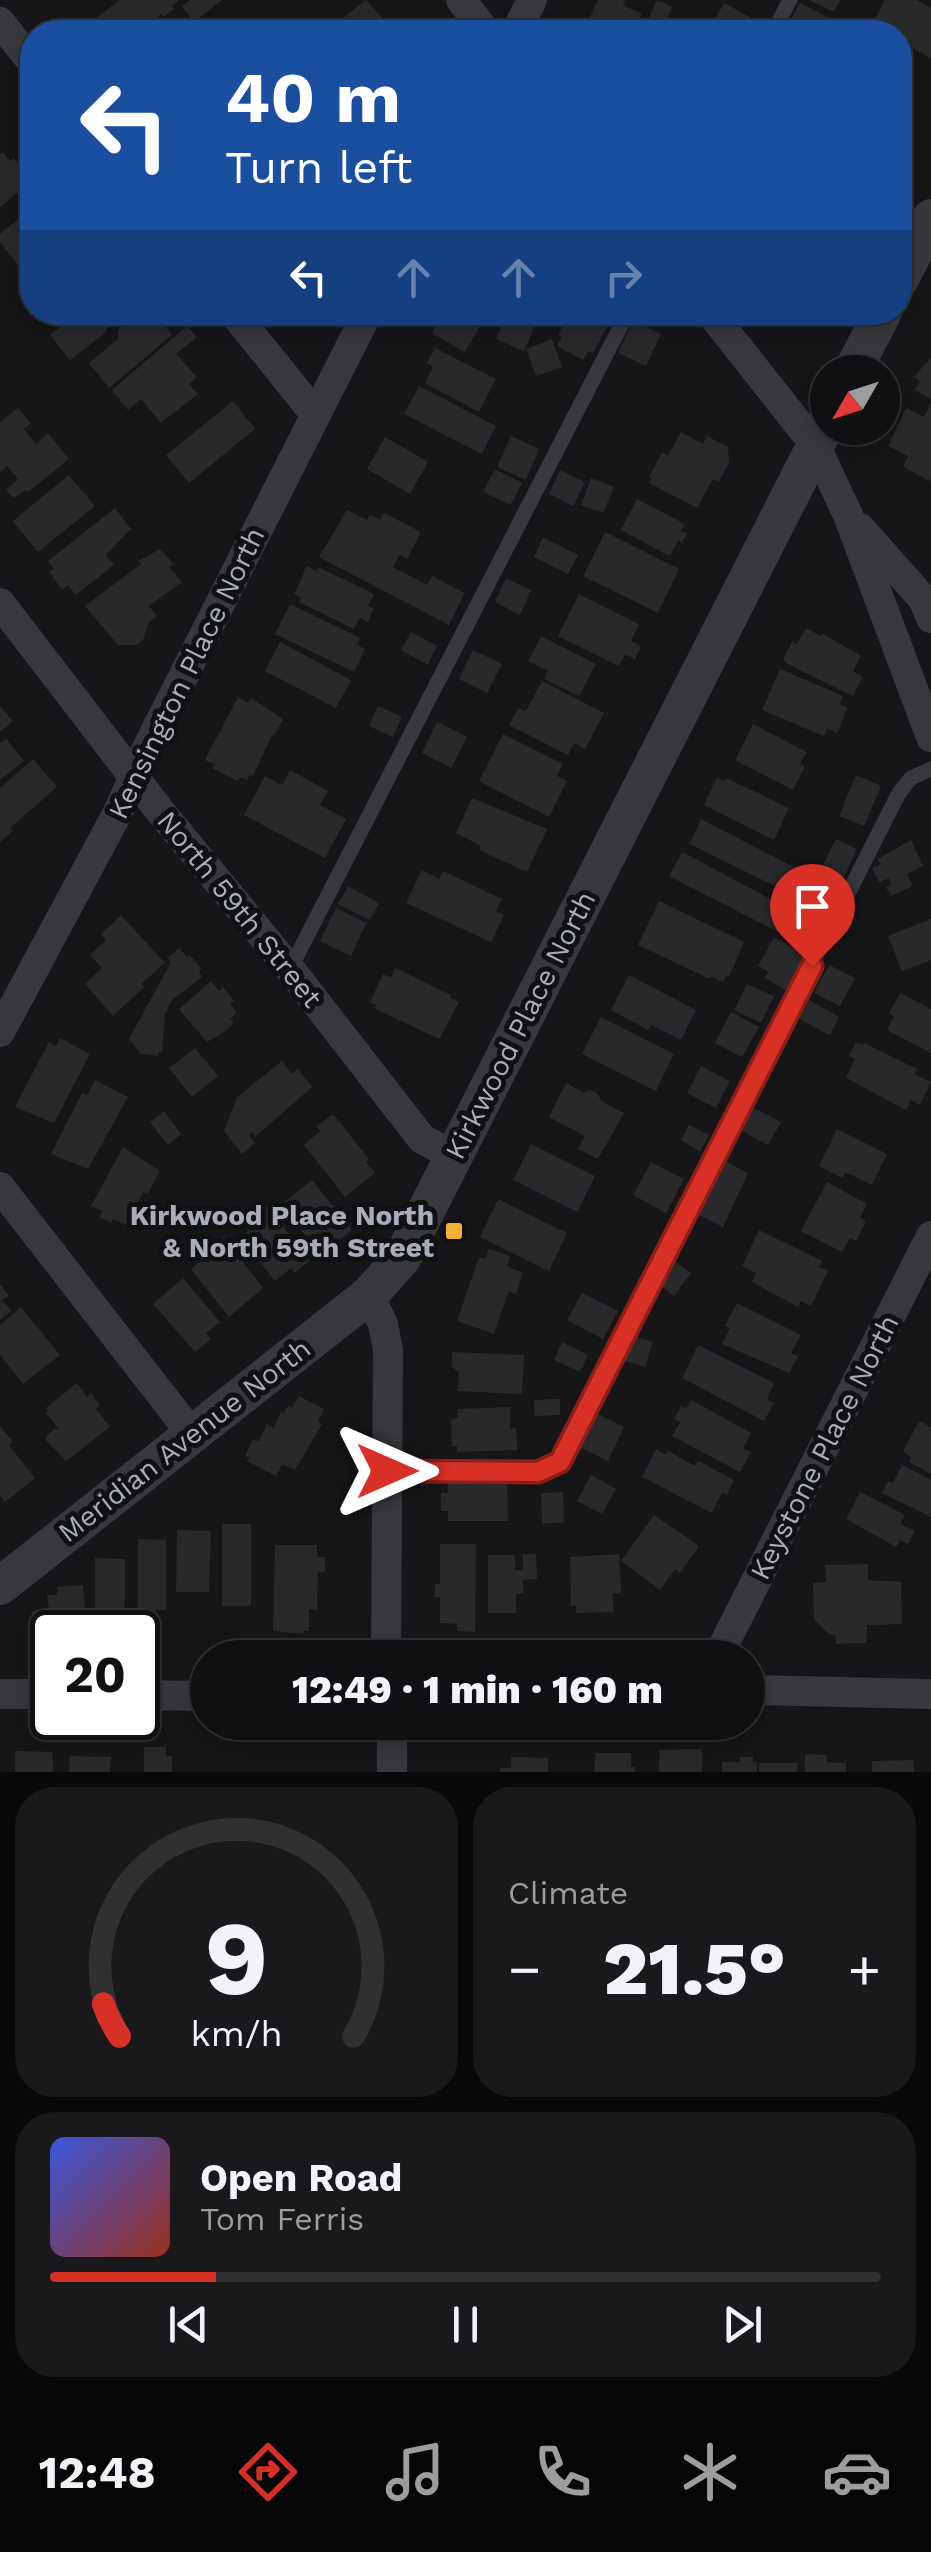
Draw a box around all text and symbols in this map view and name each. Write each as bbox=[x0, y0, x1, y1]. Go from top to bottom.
text: 40 m bbox=[225, 57, 401, 139]
icon: left bbox=[60, 60, 190, 190]
text: Turn left bbox=[225, 141, 412, 194]
icon: left bbox=[281, 250, 336, 305]
icon: ahead bbox=[386, 250, 441, 305]
icon: ahead bbox=[491, 250, 546, 305]
icon: right bbox=[596, 250, 651, 305]
north arrow bbox=[810, 355, 900, 445]
map controls bbox=[810, 355, 900, 445]
street label: Kensington Place North bbox=[101, 522, 271, 824]
street label: North 59th Street bbox=[150, 805, 329, 1014]
pin bbox=[770, 864, 855, 967]
icon: arrive bbox=[785, 879, 840, 934]
street label: Kirkwood Place North bbox=[438, 886, 602, 1165]
place label: Kirkwood Place North & North 59th Street bbox=[130, 1199, 434, 1264]
marker: Kirkwood Place North & North 59th Street bbox=[443, 1220, 465, 1242]
street label: Keystone Place North bbox=[743, 1309, 906, 1585]
street label: Meridian Avenue North bbox=[52, 1332, 317, 1549]
position arrow bbox=[335, 1419, 439, 1523]
speed limit sign: 20 bbox=[30, 1610, 160, 1740]
text: 12:49 · 1 min · 160 m bbox=[292, 1668, 663, 1712]
text: Climate bbox=[508, 1874, 628, 1912]
text: 9 bbox=[204, 1897, 269, 2019]
text: 21.5° bbox=[603, 1924, 786, 2012]
text: − bbox=[508, 1937, 541, 2001]
text: + bbox=[848, 1937, 881, 2001]
text: km/h bbox=[190, 2013, 283, 2055]
text: Open Road bbox=[200, 2156, 402, 2200]
text: Tom Ferris bbox=[200, 2200, 364, 2238]
icon: previous bbox=[161, 2297, 216, 2352]
icon: pause bbox=[438, 2297, 493, 2352]
icon: next bbox=[715, 2297, 770, 2352]
icon: directions bbox=[233, 2437, 303, 2507]
icon: music bbox=[380, 2437, 450, 2507]
icon: phone bbox=[528, 2437, 598, 2507]
icon: climate bbox=[675, 2437, 745, 2507]
icon: car bbox=[822, 2437, 892, 2507]
text: 12:48 bbox=[39, 2446, 156, 2499]

